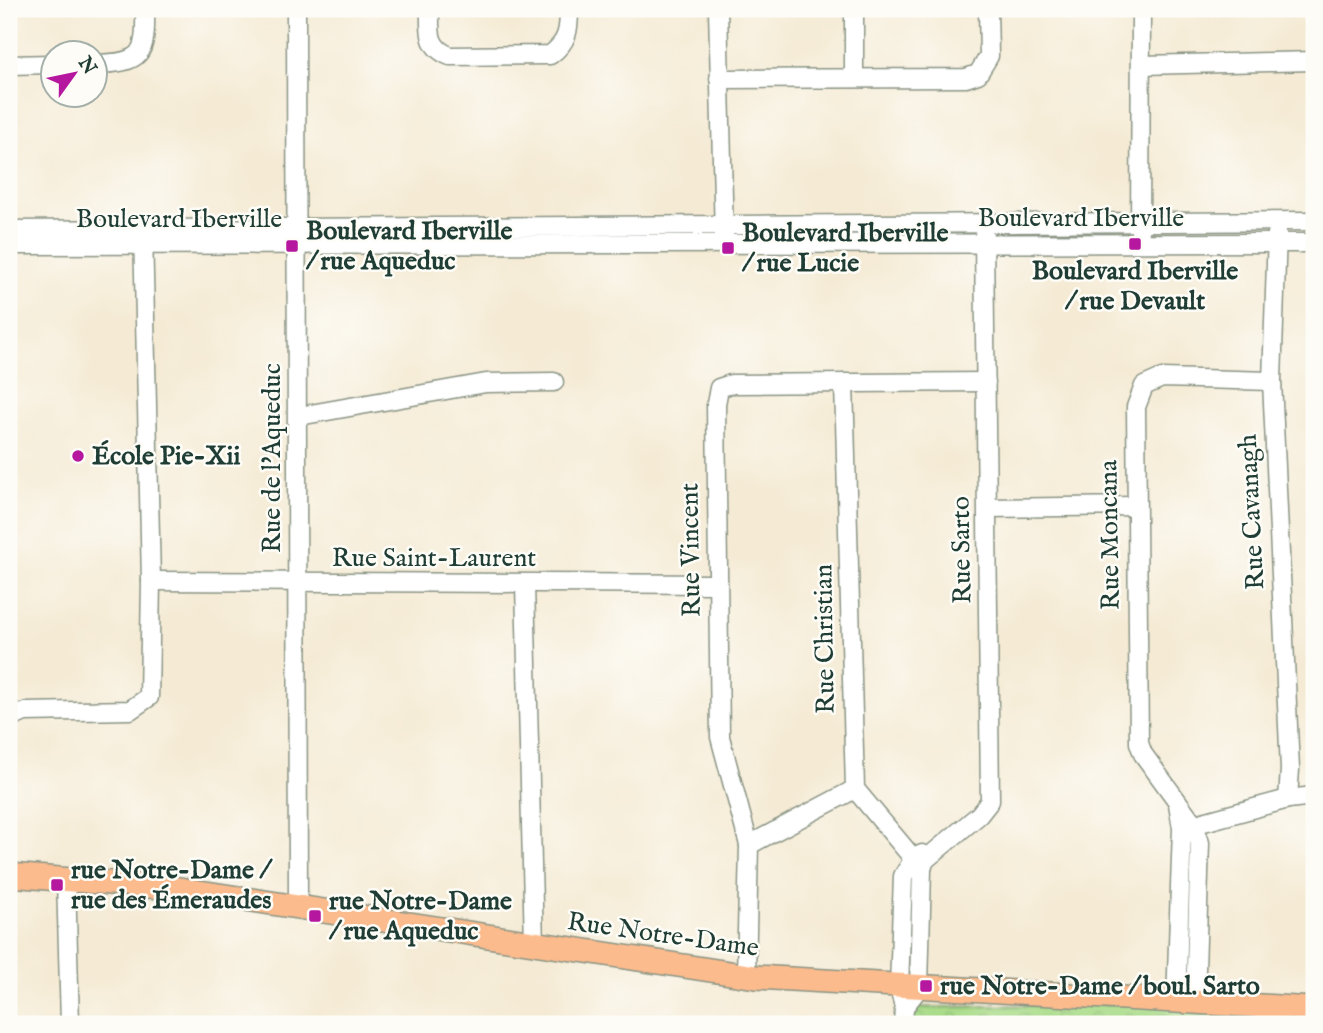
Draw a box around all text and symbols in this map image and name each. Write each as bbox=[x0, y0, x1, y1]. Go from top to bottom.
north arrow bbox=[38, 38, 108, 108]
text: N bbox=[71, 52, 101, 80]
street label: Boulevard Iberville bbox=[978, 202, 1184, 235]
street label: Boulevard Iberville bbox=[76, 203, 282, 236]
place label: Boulevard Iberville / rue Aqueduc bbox=[305, 215, 513, 278]
place label: Boulevard Iberville / rue Lucie bbox=[741, 217, 949, 280]
marker: Boulevard Iberville / rue Devault bbox=[1127, 236, 1143, 252]
marker: Boulevard Iberville / rue Aqueduc bbox=[284, 238, 300, 254]
marker: Boulevard Iberville / rue Lucie bbox=[720, 240, 736, 256]
place label: Boulevard Iberville / rue Devault bbox=[1032, 255, 1238, 318]
street label: Rue de l'Aqueduc bbox=[256, 363, 289, 553]
street label: Rue Cavanagh bbox=[1231, 433, 1273, 591]
place label: École Pie-Xii bbox=[92, 440, 241, 473]
marker: École Pie-Xii bbox=[70, 448, 86, 464]
street label: Rue Moncana bbox=[1092, 459, 1128, 610]
street label: Rue Vincent bbox=[673, 482, 709, 617]
street label: Rue Sarto bbox=[945, 496, 979, 604]
street label: Rue Saint-Laurent bbox=[332, 542, 536, 575]
street label: Rue Christian bbox=[807, 564, 843, 714]
place label: rue Notre-Dame / rue des Émeraudes bbox=[71, 854, 274, 917]
marker: rue Notre-Dame / rue des Émeraudes bbox=[49, 877, 65, 893]
place label: rue Notre-Dame / rue Aqueduc bbox=[328, 885, 512, 948]
street label: Rue Notre-Dame bbox=[565, 905, 761, 965]
marker: rue Notre-Dame / rue Aqueduc bbox=[307, 908, 323, 924]
place label: rue Notre-Dame / boul. Sarto bbox=[940, 970, 1260, 1003]
marker: rue Notre-Dame / boul. Sarto bbox=[918, 978, 934, 994]

